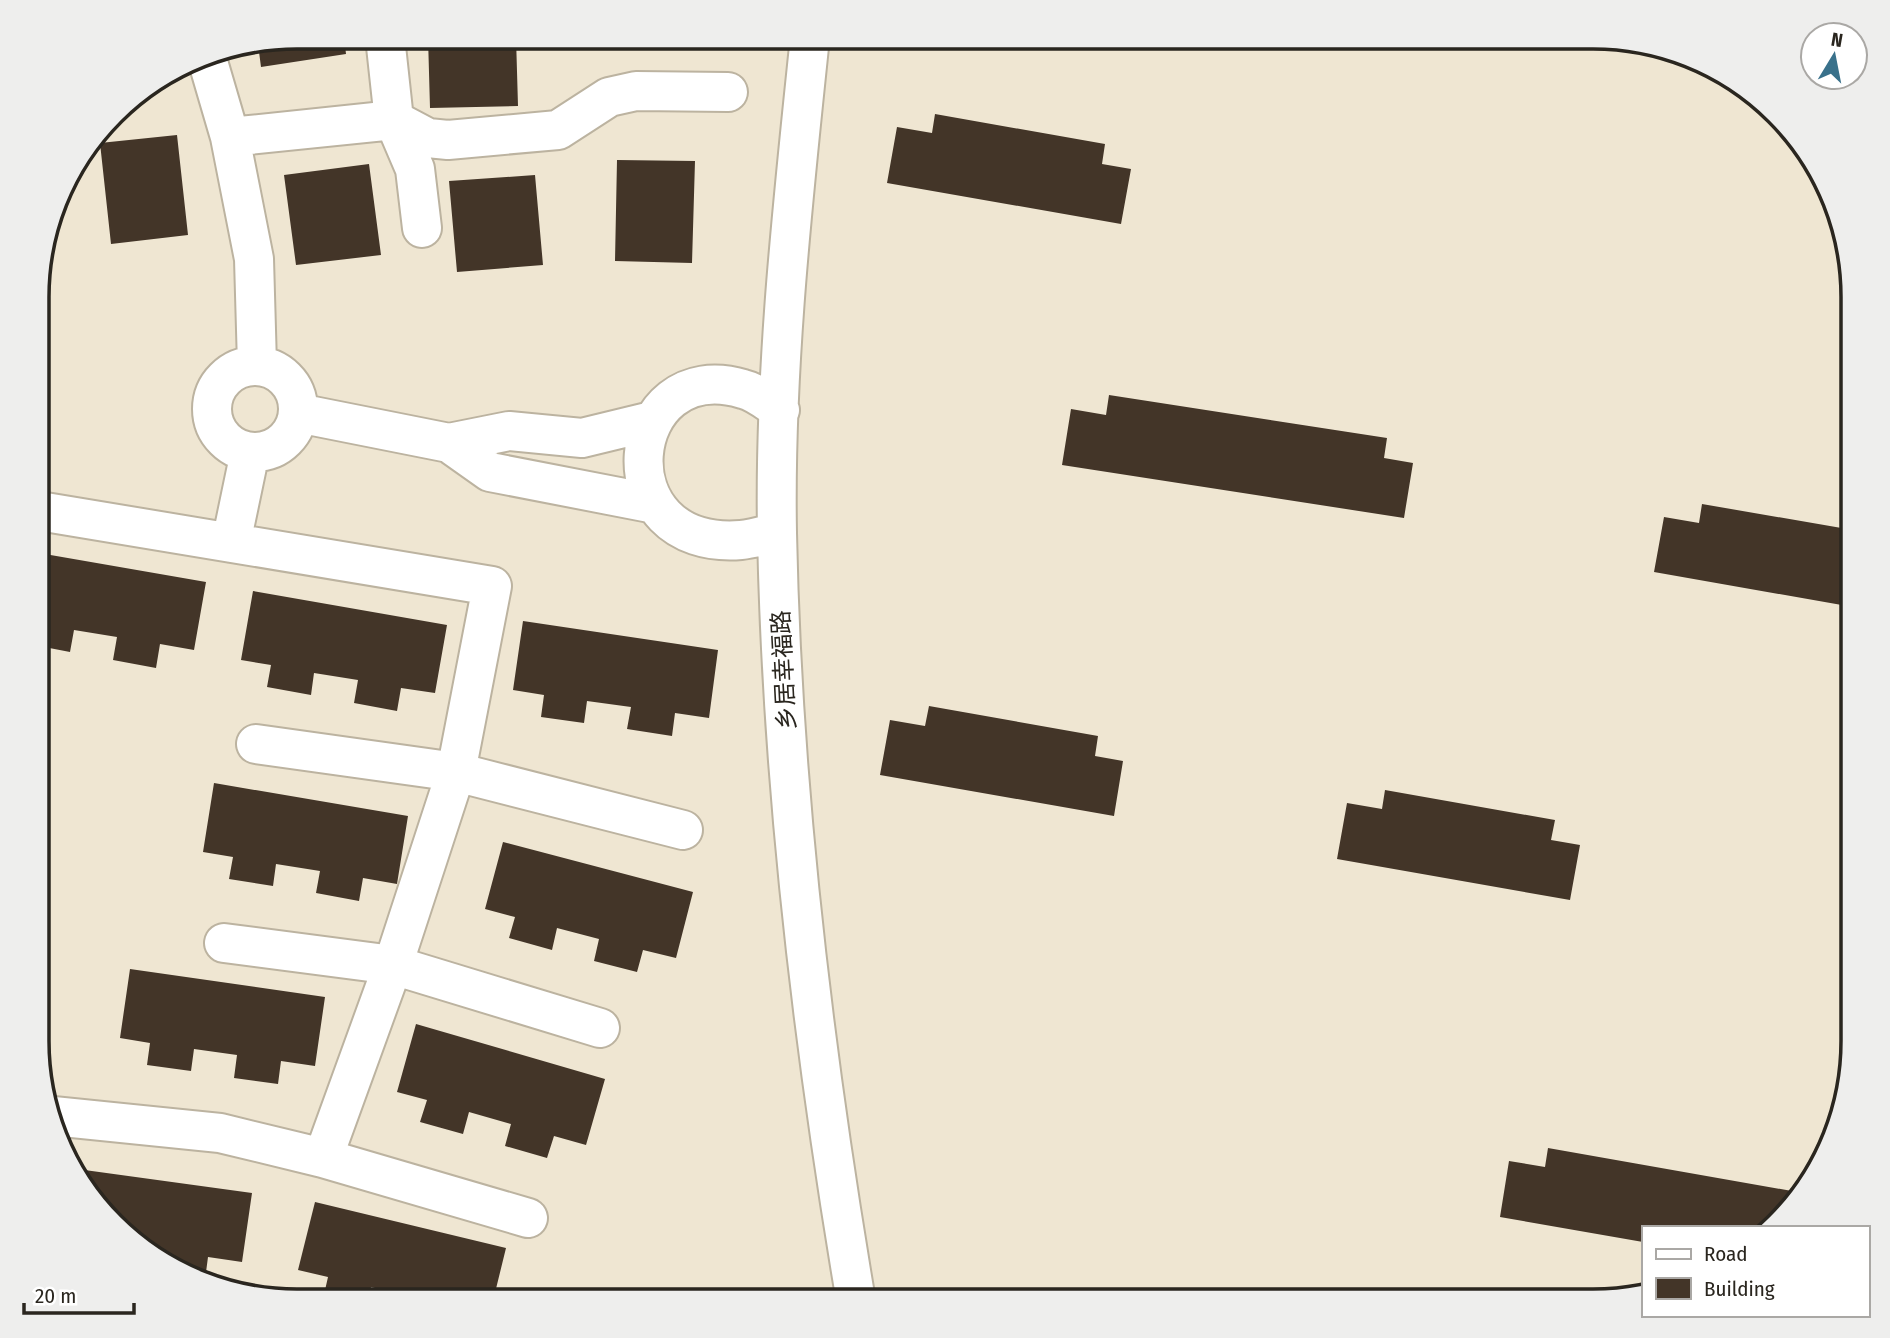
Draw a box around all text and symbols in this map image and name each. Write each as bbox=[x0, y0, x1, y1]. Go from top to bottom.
north arrow bbox=[1799, 21, 1869, 91]
text: N bbox=[1829, 27, 1844, 52]
street label: 乡居幸福路 bbox=[767, 609, 801, 731]
legend bbox=[1642, 1226, 1869, 1317]
text: Road bbox=[1704, 1241, 1748, 1267]
scale bar bbox=[24, 1272, 135, 1316]
text: Building bbox=[1704, 1276, 1775, 1302]
text: 20 m bbox=[35, 1283, 76, 1309]

